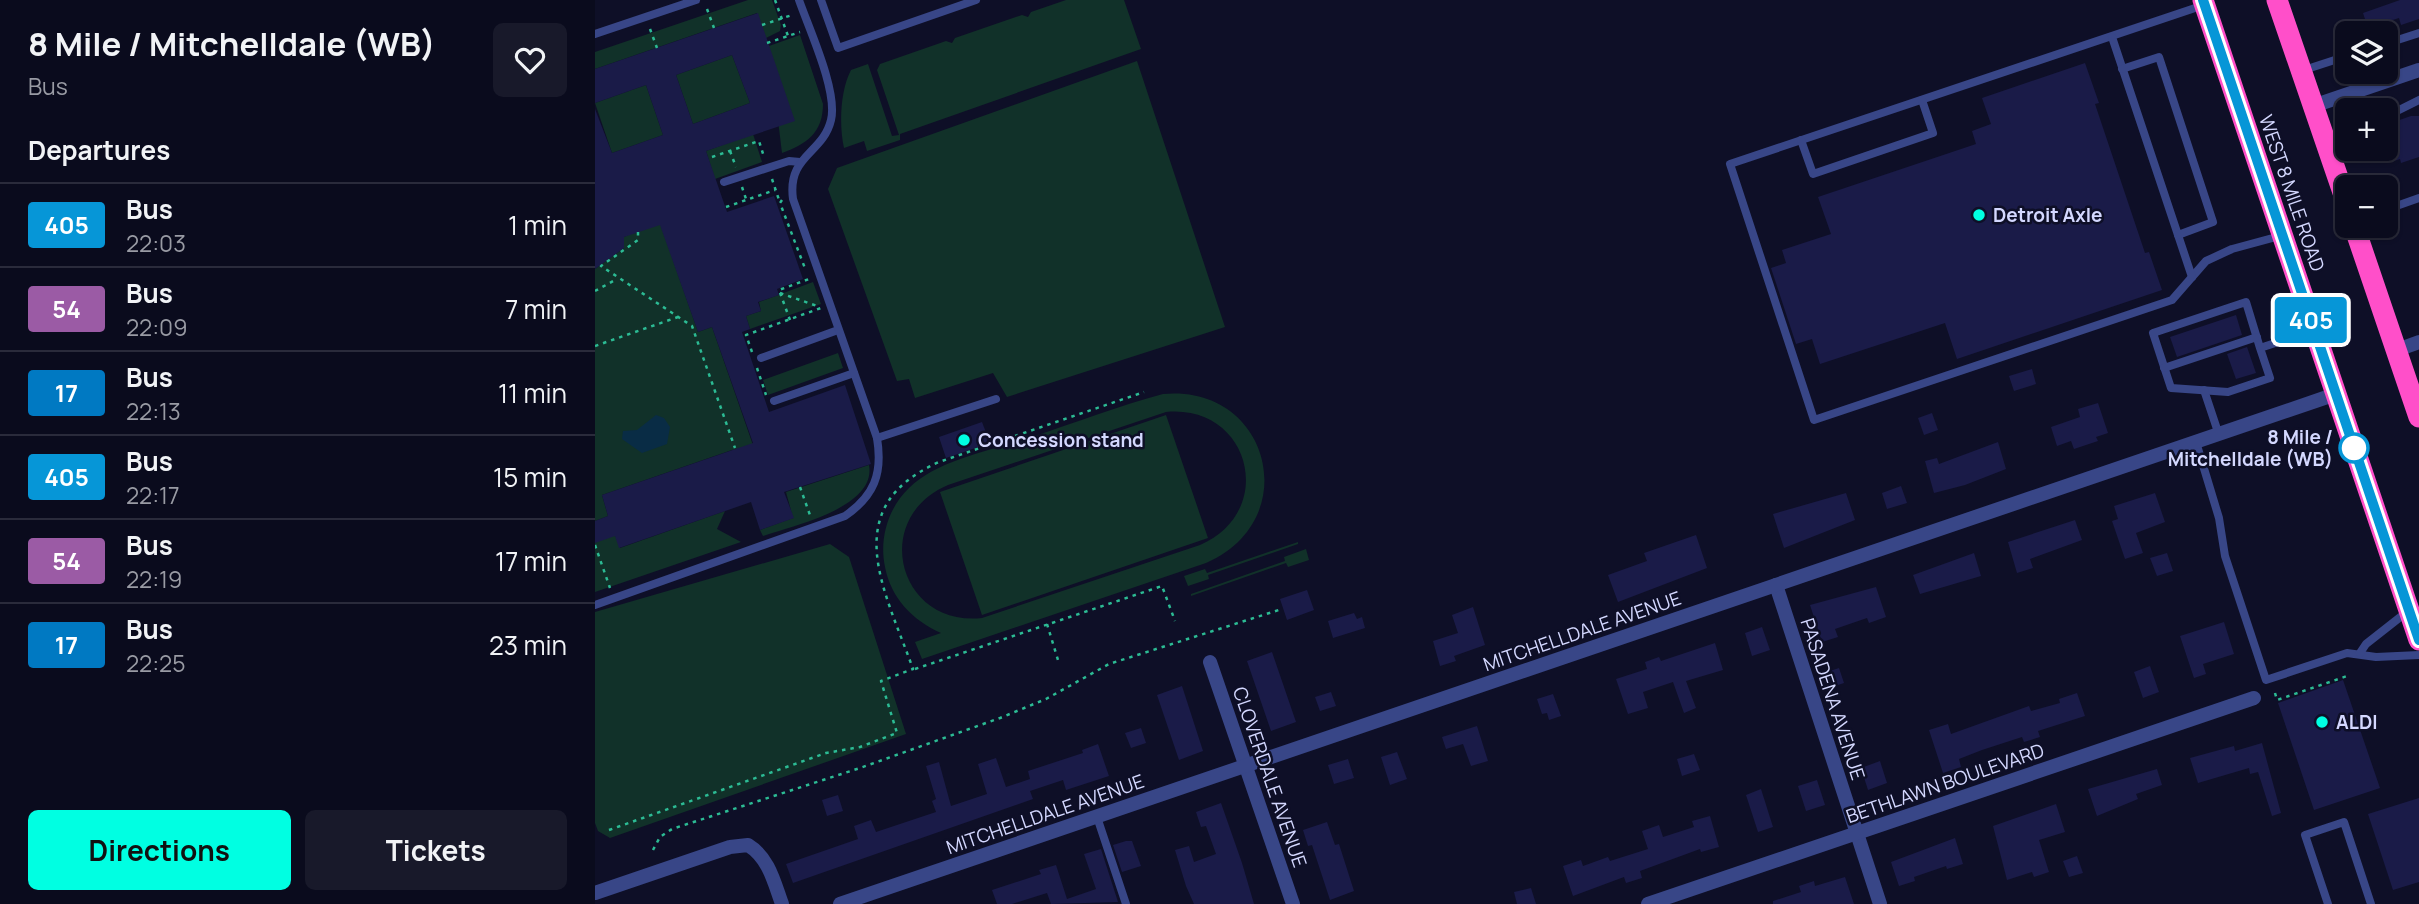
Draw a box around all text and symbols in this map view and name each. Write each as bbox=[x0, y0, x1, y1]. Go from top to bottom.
text: 8 Mile / Mitchelldale (WB) bbox=[28, 21, 436, 66]
map controls bbox=[2335, 21, 2398, 238]
button: layers bbox=[2335, 21, 2398, 84]
button: heart bbox=[493, 23, 567, 97]
text: Bus bbox=[28, 70, 68, 102]
button: + bbox=[2335, 98, 2398, 161]
street label: WEST 8 MILE ROAD bbox=[2253, 111, 2331, 275]
text: Departures bbox=[28, 132, 170, 168]
button: − bbox=[2335, 175, 2398, 238]
text: Bus bbox=[126, 191, 173, 227]
place label: Detroit Axle bbox=[1993, 202, 2103, 228]
text: 1 min bbox=[508, 207, 567, 243]
marker: Detroit Axle bbox=[1971, 207, 1987, 223]
text: 405 bbox=[44, 208, 89, 241]
text: 22:03 bbox=[126, 227, 186, 259]
text: Bus bbox=[126, 275, 173, 311]
text: 7 min bbox=[505, 291, 567, 327]
text: 54 bbox=[52, 292, 81, 325]
line badge: 405 bbox=[2271, 297, 2351, 343]
text: 405 bbox=[2289, 303, 2333, 336]
text: 22:09 bbox=[126, 311, 187, 343]
text: Bus bbox=[126, 359, 173, 395]
text: 11 min bbox=[498, 375, 567, 411]
text: 17 bbox=[55, 376, 78, 409]
text: 22:13 bbox=[126, 395, 181, 427]
place label: 8 Mile / Mitchelldale (WB) bbox=[2168, 424, 2333, 472]
place label: Concession stand bbox=[978, 427, 1144, 453]
marker: Concession stand bbox=[956, 432, 972, 448]
marker: 8 Mile / Mitchelldale (WB) bbox=[2339, 433, 2369, 463]
text: Bus bbox=[126, 443, 173, 479]
text: 15 min bbox=[493, 459, 567, 495]
text: 405 bbox=[44, 460, 89, 493]
text: 22:17 bbox=[126, 479, 180, 511]
text: Bus bbox=[126, 527, 173, 563]
text: 17 min bbox=[495, 543, 567, 579]
text: 54 bbox=[52, 544, 81, 577]
text: 22:19 bbox=[126, 563, 182, 595]
street label: MITCHELLDALE AVENUE bbox=[1480, 585, 1684, 677]
text: Bus bbox=[126, 611, 173, 647]
street label: PASADENA AVENUE bbox=[1795, 615, 1871, 783]
text: 23 min bbox=[489, 627, 567, 663]
text: 17 bbox=[55, 628, 78, 661]
text: 22:25 bbox=[126, 647, 186, 679]
street label: CLOVERDALE AVENUE bbox=[1227, 683, 1313, 871]
place label: ALDI bbox=[2336, 709, 2378, 735]
marker: ALDI bbox=[2314, 714, 2330, 730]
street label: BETHLAWN BOULEVARD bbox=[1842, 737, 2048, 829]
street label: MITCHELLDALE AVENUE bbox=[943, 768, 1147, 860]
button: Directions bbox=[28, 810, 291, 890]
button: Tickets bbox=[305, 810, 567, 890]

